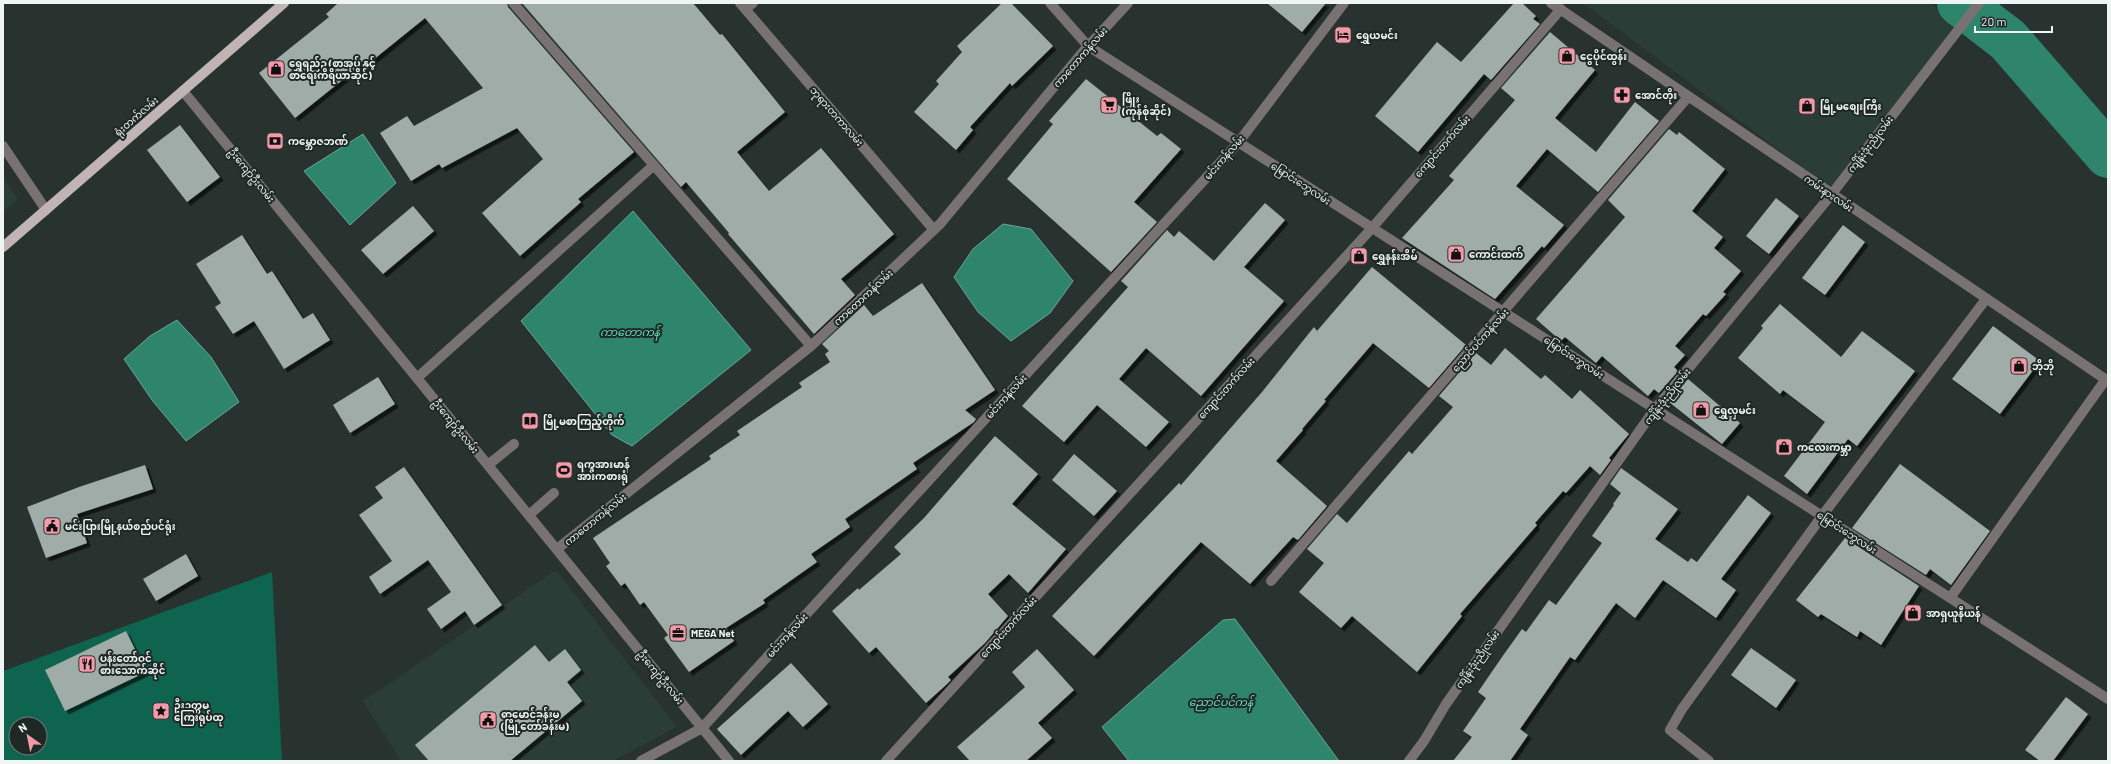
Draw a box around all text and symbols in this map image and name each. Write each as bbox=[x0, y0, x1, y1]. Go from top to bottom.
scale bar bbox=[1975, 8, 2052, 34]
text: 20 m bbox=[1981, 14, 2007, 28]
street label: ကာတောကန်လမ်း bbox=[1050, 24, 1112, 92]
hotel icon: ရွှေယမင်း bbox=[1333, 25, 1353, 45]
place label: ရွှေယမင်း bbox=[1356, 28, 1398, 45]
shop icon: ငွေပိုင်ထွန်း bbox=[1557, 46, 1577, 66]
place label: ငွေပိုင်ထွန်း bbox=[1580, 49, 1627, 66]
place label: ရွှေရည်ဥ (စာအုပ် နှင့် စာရေးကိရိယာဆိုင်) bbox=[289, 56, 376, 85]
shop icon: ရွှေရည်ဥ (စာအုပ် နှင့် စာရေးကိရိယာဆိုင်) bbox=[266, 59, 286, 79]
street label: ဘုရားတကာလမ်း bbox=[806, 83, 867, 150]
pharmacy icon: အောင်တိုး bbox=[1612, 85, 1632, 105]
place label: အောင်တိုး bbox=[1635, 88, 1677, 105]
place label: ဖြိုး (ကုန်စုံဆိုင်) bbox=[1121, 92, 1171, 121]
street label: ရုံးတက်လမ်း bbox=[111, 93, 162, 141]
supermarket icon: ဖြိုး (ကုန်စုံဆိုင်) bbox=[1099, 95, 1119, 115]
shop icon: မြို့မစျေးကြီး bbox=[1797, 96, 1817, 116]
place label: မြို့မစျေးကြီး bbox=[1820, 99, 1882, 115]
street label: ကျောင်းတက်လမ်း bbox=[1411, 112, 1475, 182]
street label: ကျိန်းဒုံးညိုလမ်း bbox=[1844, 113, 1898, 177]
bank icon: ကမ္ဘောဇဘဏ် bbox=[265, 131, 285, 151]
street label: မင်းကန်လမ်း bbox=[1201, 132, 1249, 184]
place label: ကမ္ဘောဇဘဏ် bbox=[288, 134, 349, 150]
street label: ဦးကျော်ဦးလမ်း bbox=[224, 145, 278, 206]
street label: မြောင်းဘွေလမ်း bbox=[1267, 158, 1334, 209]
street label: ကမ်းနားလမ်း bbox=[1800, 171, 1856, 216]
shop icon: ကောင်းထက် bbox=[1446, 244, 1466, 264]
shop icon: ရွှေနန်းအိမ် bbox=[1349, 246, 1369, 266]
place label: ကောင်းထက် bbox=[1469, 247, 1523, 260]
place label: ရွှေနန်းအိမ် bbox=[1372, 249, 1417, 266]
street label: ကာတောကန်လမ်း bbox=[830, 266, 897, 330]
street label: ညောင်ပင်ကန်လမ်း bbox=[1448, 305, 1513, 376]
water label: ကာတောကန် bbox=[600, 324, 662, 342]
street label: မြောင်းဘွေလမ်း bbox=[1540, 332, 1607, 383]
street label: ကျောင်းတက်လမ်း bbox=[1195, 354, 1259, 423]
shop icon: ဘိုဘို bbox=[2009, 356, 2029, 376]
place label: ဘိုဘို bbox=[2032, 359, 2054, 376]
street label: ကျိန်းဒုံးညိုလမ်း bbox=[1641, 365, 1695, 428]
street label: မင်းကန်လမ်း bbox=[982, 371, 1031, 423]
street label: ဦးကျော်ဦးလမ်း bbox=[428, 396, 482, 457]
shop icon: ရွှေလှမင်း bbox=[1691, 400, 1711, 420]
place label: ရွှေလှမင်း bbox=[1714, 403, 1756, 420]
library icon: မြို့မစာကြည့်တိုက် bbox=[520, 411, 540, 431]
place label: မြို့မစာကြည့်တိုက် bbox=[543, 414, 624, 431]
shop icon: ကလေးကမ္ဘာ bbox=[1774, 437, 1794, 457]
place label: ကလေးကမ္ဘာ bbox=[1797, 441, 1852, 456]
place label: ရက္ခအားမာန် အားကစားရုံ bbox=[577, 457, 630, 486]
sports icon: ရက္ခအားမာန် အားကစားရုံ bbox=[554, 460, 574, 480]
street label: ကာတောကန်လမ်း bbox=[561, 490, 630, 550]
street label: မြောင်းဘွေလမ်း bbox=[1813, 507, 1880, 558]
public building icon: မင်းပြားမြို့နယ်စည်ပင်ရုံး bbox=[42, 516, 62, 536]
place label: မင်းပြားမြို့နယ်စည်ပင်ရုံး bbox=[65, 519, 176, 536]
street label: ကျောင်းတက်လမ်း bbox=[977, 593, 1041, 662]
shop icon: အာရှယူနီယန် bbox=[1903, 603, 1923, 623]
place label: အာရှယူနီယန် bbox=[1926, 606, 1981, 623]
street label: မင်းကန်လမ်း bbox=[763, 610, 812, 662]
office icon: MEGA Net bbox=[668, 623, 688, 643]
place label: MEGA Net bbox=[691, 627, 735, 639]
street label: ကျိန်းဒုံးညိုလမ်း bbox=[1452, 627, 1504, 692]
street label: ဦးကျော်ဦးလမ်း bbox=[633, 647, 687, 708]
place label: ပန်းတော်ဝင် စားသောက်ဆိုင် bbox=[100, 651, 166, 680]
restaurant icon: ပန်းတော်ဝင် စားသောက်ဆိုင် bbox=[77, 654, 97, 674]
water label: ညောင်ပင်ကန် bbox=[1189, 694, 1255, 712]
place label: ဦးဥတ္တမ ကြေးရုပ်ထု bbox=[174, 698, 224, 727]
place icon: ဦးဥတ္တမ ကြေးရုပ်ထု bbox=[151, 701, 171, 721]
place label: ရာမောင်ခန်းမ (မြို့တော်ခန်းမ) bbox=[500, 707, 569, 735]
public building icon: ရာမောင်ခန်းမ (မြို့တော်ခန်းမ) bbox=[478, 710, 498, 730]
north arrow bbox=[8, 716, 48, 756]
text: N bbox=[16, 720, 29, 735]

